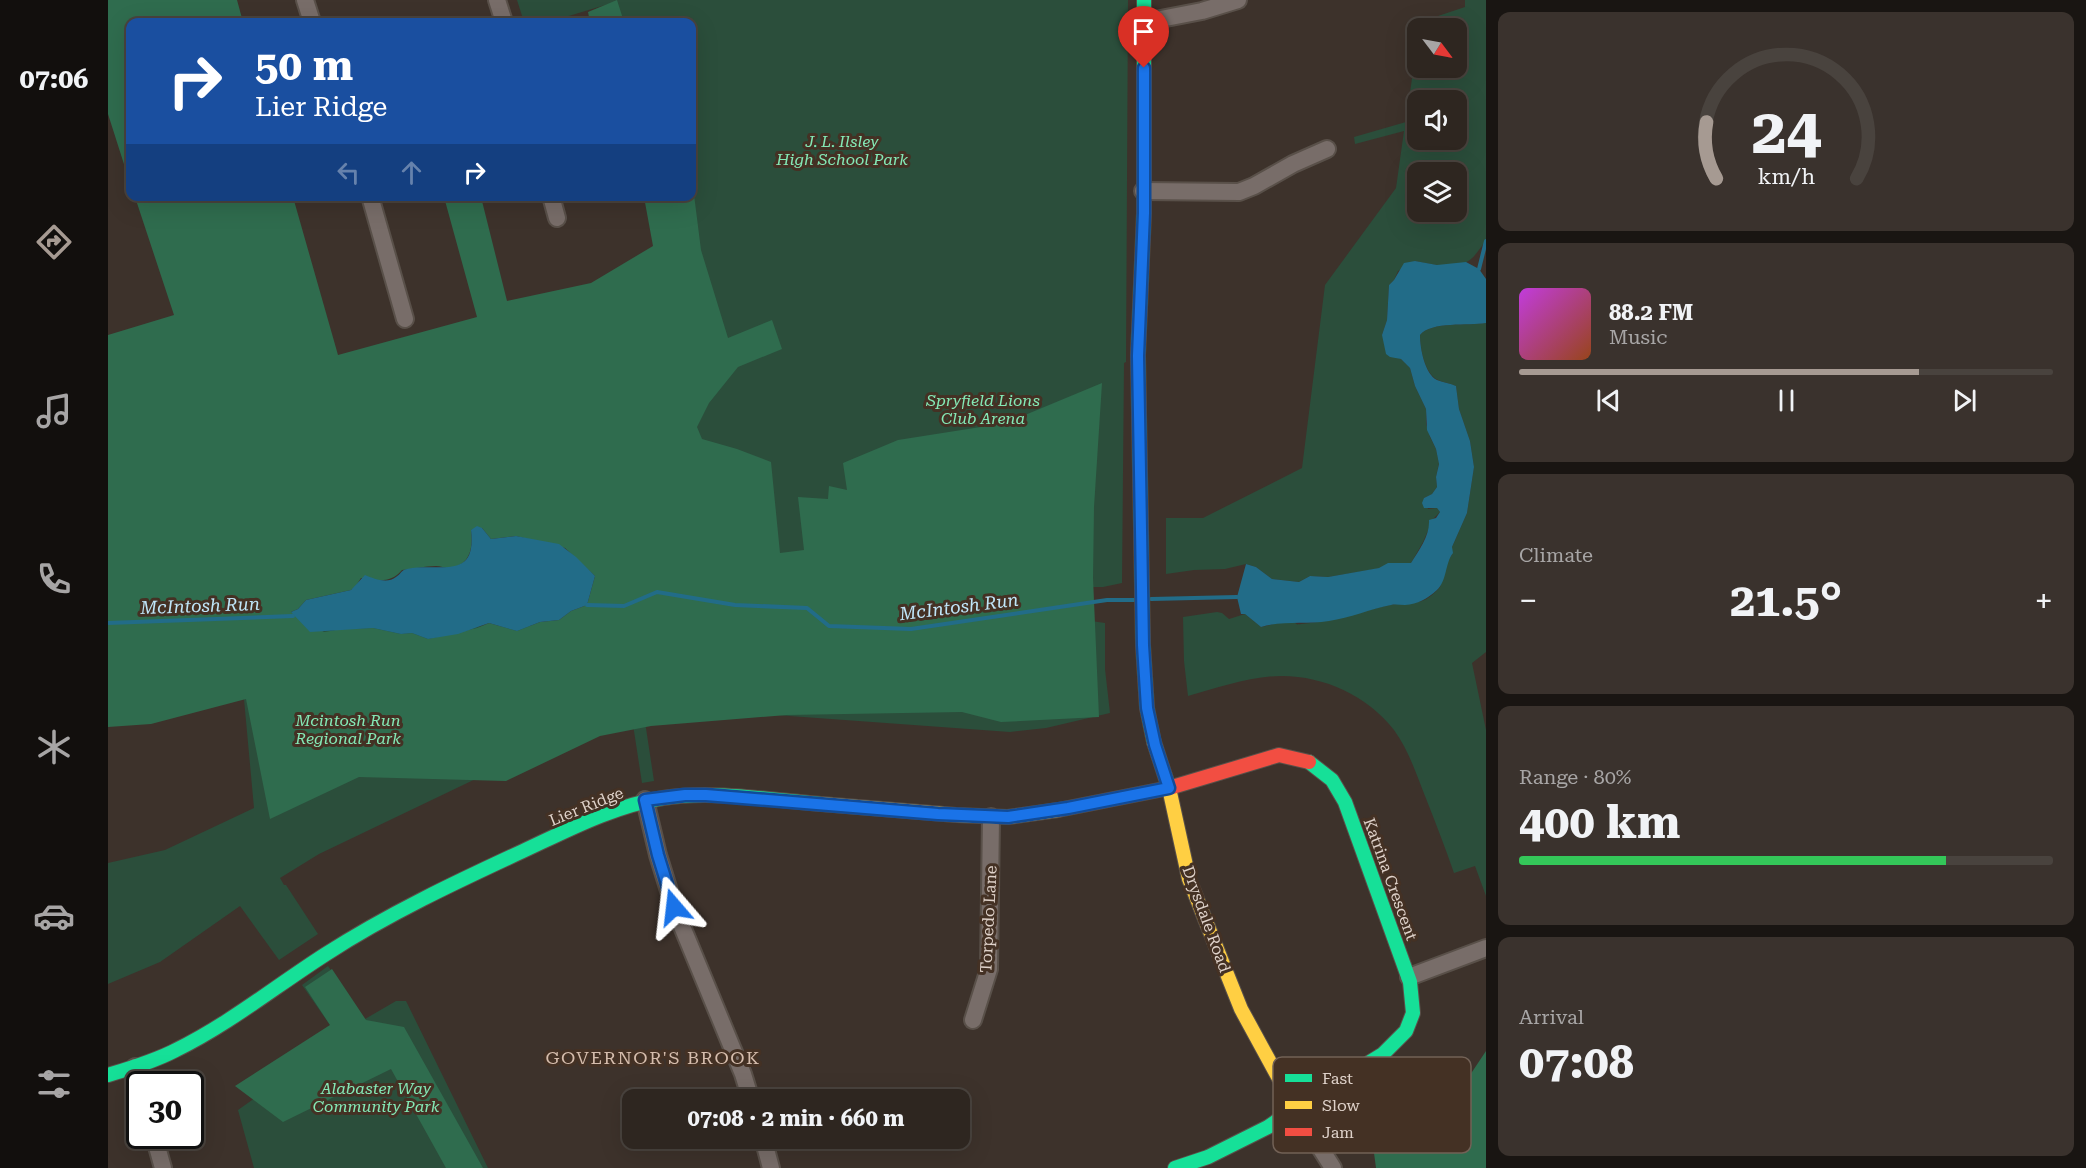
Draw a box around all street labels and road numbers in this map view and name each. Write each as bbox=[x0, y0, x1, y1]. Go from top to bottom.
street label: Lier Ridge bbox=[546, 783, 626, 830]
street label: Katrina Crescent bbox=[1360, 815, 1422, 943]
street label: Drysdale Road bbox=[1178, 863, 1235, 975]
street label: Torpedo Lane bbox=[976, 865, 1001, 973]

